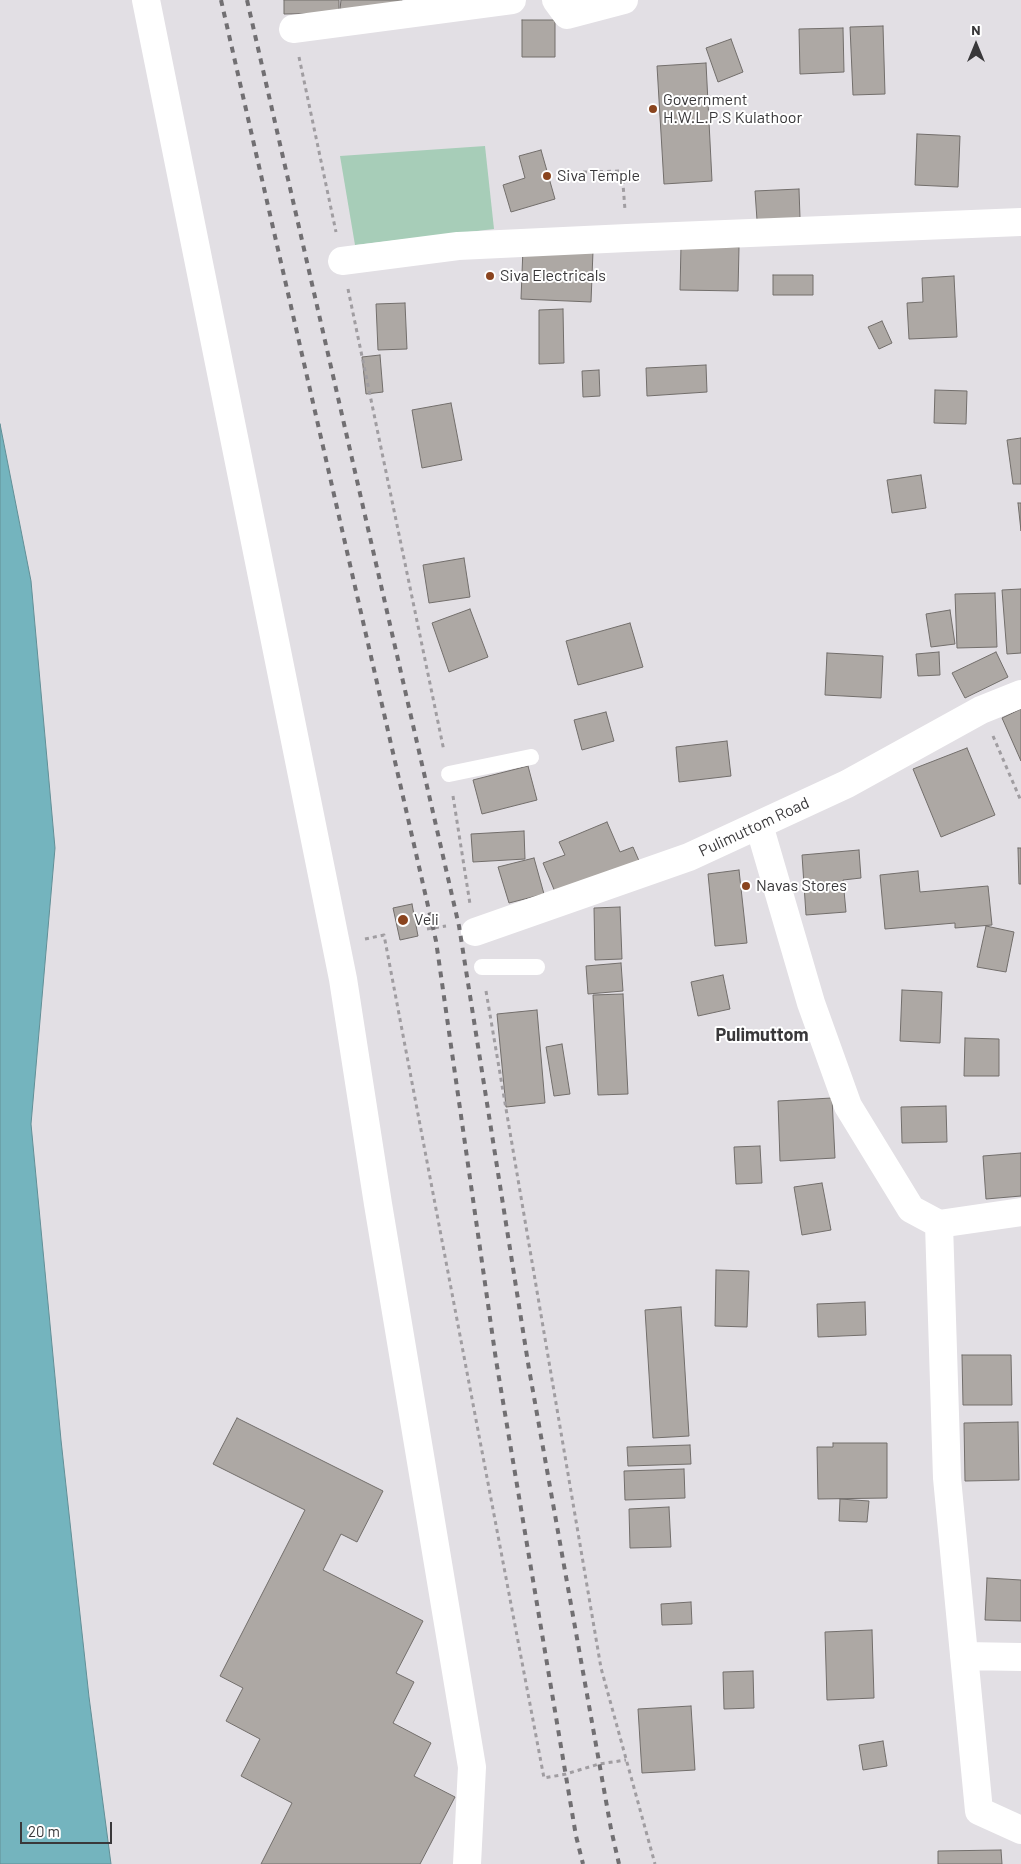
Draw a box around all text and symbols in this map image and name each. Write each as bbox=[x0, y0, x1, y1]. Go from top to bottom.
north arrow bbox=[951, 20, 1001, 70]
text: N bbox=[971, 21, 981, 38]
place label: Government H.W.L.P.S Kulathoor bbox=[663, 90, 802, 128]
marker: Government H.W.L.P.S Kulathoor bbox=[647, 103, 659, 115]
place label: Siva Temple bbox=[557, 166, 640, 186]
marker: Siva Temple bbox=[541, 170, 553, 182]
place label: Siva Electricals bbox=[500, 266, 606, 286]
marker: Siva Electricals bbox=[484, 270, 496, 282]
street label: Pulimuttom Road bbox=[696, 793, 812, 861]
place label: Navas Stores bbox=[756, 876, 847, 896]
marker: Navas Stores bbox=[740, 880, 752, 892]
place label: Veli bbox=[414, 910, 439, 930]
marker: Veli bbox=[396, 913, 410, 927]
district label: Pulimuttom bbox=[716, 1024, 808, 1046]
scale bar bbox=[22, 1812, 115, 1844]
text: 20 m bbox=[28, 1822, 60, 1840]

